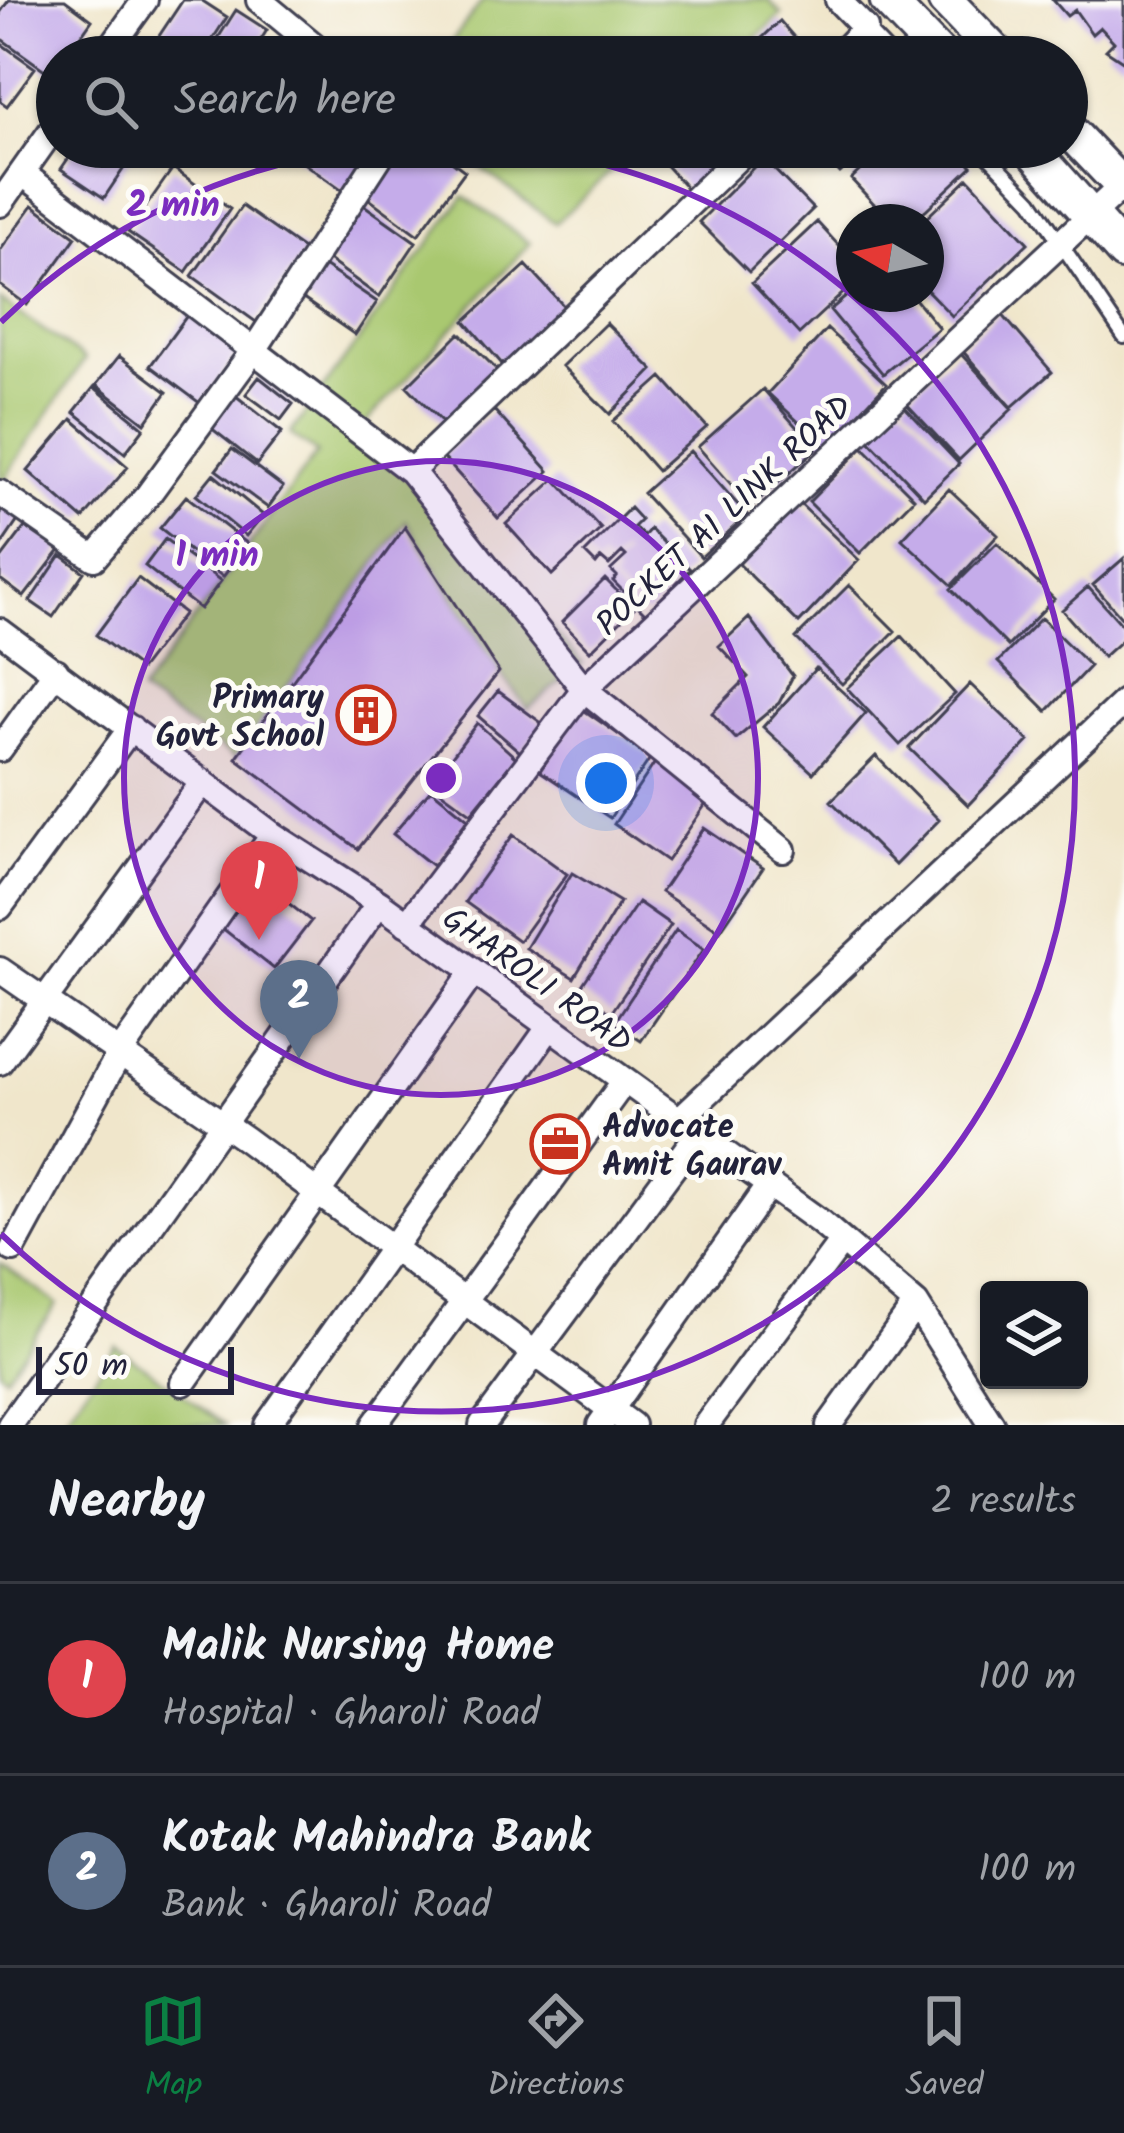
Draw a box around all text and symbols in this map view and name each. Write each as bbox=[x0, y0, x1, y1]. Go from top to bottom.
search box bbox=[36, 36, 1088, 168]
text: Search here bbox=[174, 66, 396, 138]
icon: search bbox=[78, 69, 144, 135]
text: 2 min bbox=[126, 178, 220, 235]
north arrow bbox=[836, 204, 944, 312]
street label: POCKET A1 LINK ROAD bbox=[585, 383, 866, 650]
text: 1 min bbox=[175, 528, 259, 585]
place label: Primary Govt School bbox=[156, 673, 324, 764]
building icon: Primary Govt School bbox=[335, 684, 397, 746]
your location bbox=[576, 753, 636, 813]
centre of rings bbox=[420, 757, 462, 799]
pin: 1 bbox=[220, 841, 298, 940]
street label: GHAROLI ROAD bbox=[430, 895, 642, 1069]
pin: 2 bbox=[260, 960, 338, 1059]
place label: Advocate Amit Gaurav bbox=[602, 1102, 782, 1193]
office icon: Advocate Amit Gaurav bbox=[529, 1113, 591, 1175]
map controls bbox=[980, 1281, 1088, 1389]
button: layers bbox=[980, 1281, 1088, 1389]
scale bar bbox=[36, 1341, 234, 1394]
text: 50 m bbox=[54, 1341, 128, 1394]
text: Nearby bbox=[48, 1463, 205, 1544]
text: 2 results bbox=[931, 1472, 1076, 1534]
text: Malik Nursing Home bbox=[162, 1612, 554, 1684]
text: 1 bbox=[81, 1648, 93, 1710]
text: 100 m bbox=[978, 1648, 1076, 1710]
text: Hospital · Gharoli Road bbox=[162, 1684, 540, 1746]
text: Kotak Mahindra Bank bbox=[162, 1804, 590, 1876]
text: 2 bbox=[76, 1840, 98, 1902]
text: 100 m bbox=[978, 1840, 1076, 1902]
text: Bank · Gharoli Road bbox=[162, 1876, 491, 1938]
tab: Map bbox=[140, 1988, 206, 2113]
tab: Directions bbox=[487, 1988, 624, 2113]
tab: Saved bbox=[905, 1988, 984, 2113]

